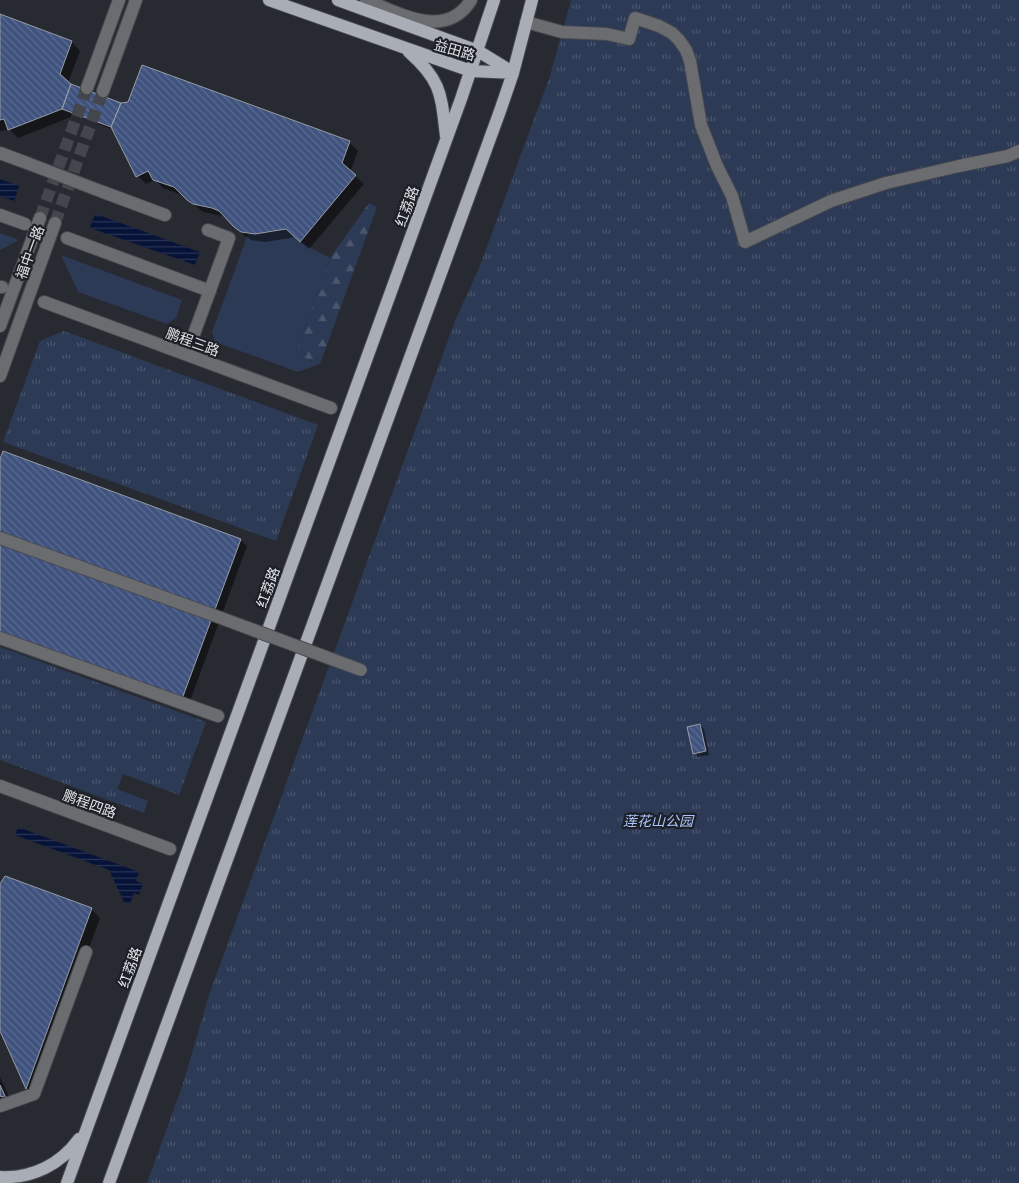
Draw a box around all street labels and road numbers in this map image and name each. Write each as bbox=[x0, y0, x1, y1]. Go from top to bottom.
street label: 益田路 bbox=[432, 34, 478, 64]
street label: 红荔路 bbox=[389, 183, 423, 229]
street label: 福中一路 bbox=[10, 222, 48, 282]
street label: 鹏程三路 bbox=[163, 322, 223, 360]
street label: 红荔路 bbox=[250, 564, 284, 610]
street label: 鹏程四路 bbox=[60, 784, 120, 822]
street label: 红荔路 bbox=[112, 944, 146, 990]

